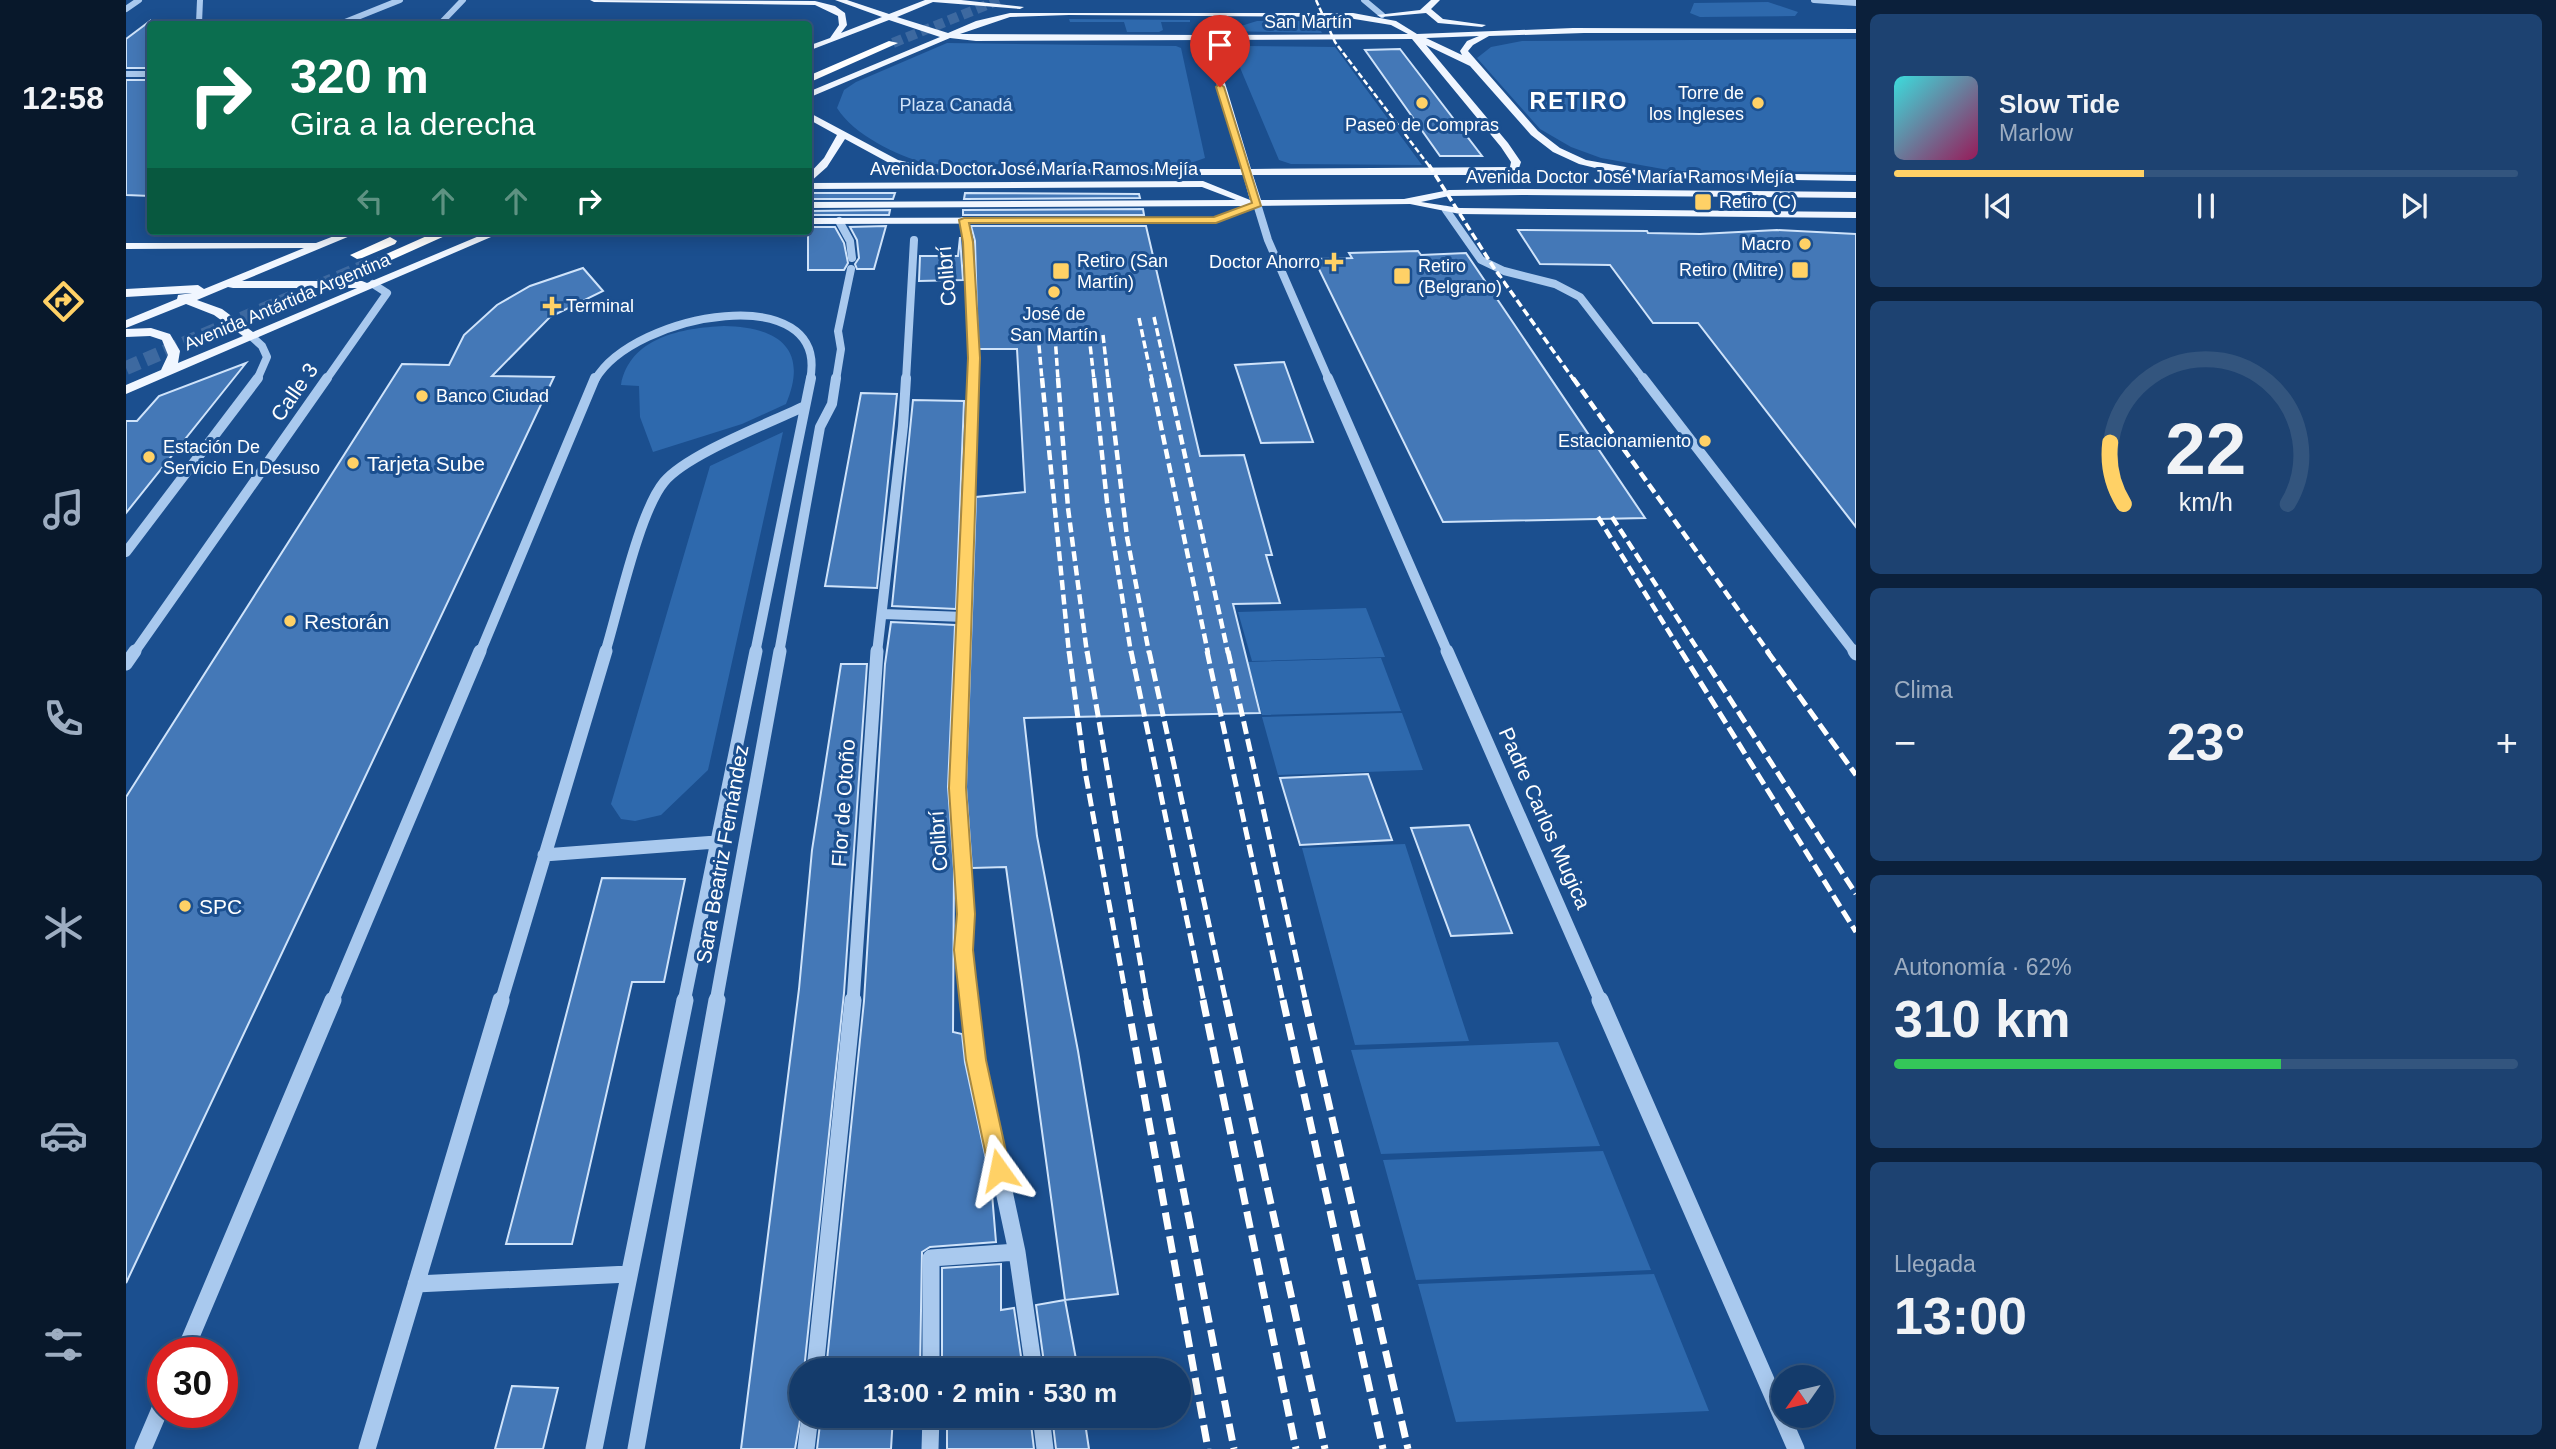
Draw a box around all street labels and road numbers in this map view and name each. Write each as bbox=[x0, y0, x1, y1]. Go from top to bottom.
street label: San Martín bbox=[1264, 12, 1352, 32]
street label: Avenida Doctor José María Ramos Mejía bbox=[870, 159, 1199, 179]
street label: Avenida Doctor José María Ramos Mejía bbox=[1466, 167, 1795, 187]
street label: Colibrí bbox=[932, 245, 960, 307]
street label: Avenida Antártida Argentina bbox=[181, 249, 394, 355]
street label: Calle 3 bbox=[266, 359, 322, 425]
street label: Padre Carlos Mugica bbox=[1495, 724, 1596, 913]
street label: Flor de Otoño bbox=[827, 738, 859, 868]
street label: Sara Beatriz Fernández bbox=[691, 743, 753, 965]
street label: Colibrí bbox=[924, 810, 952, 872]

